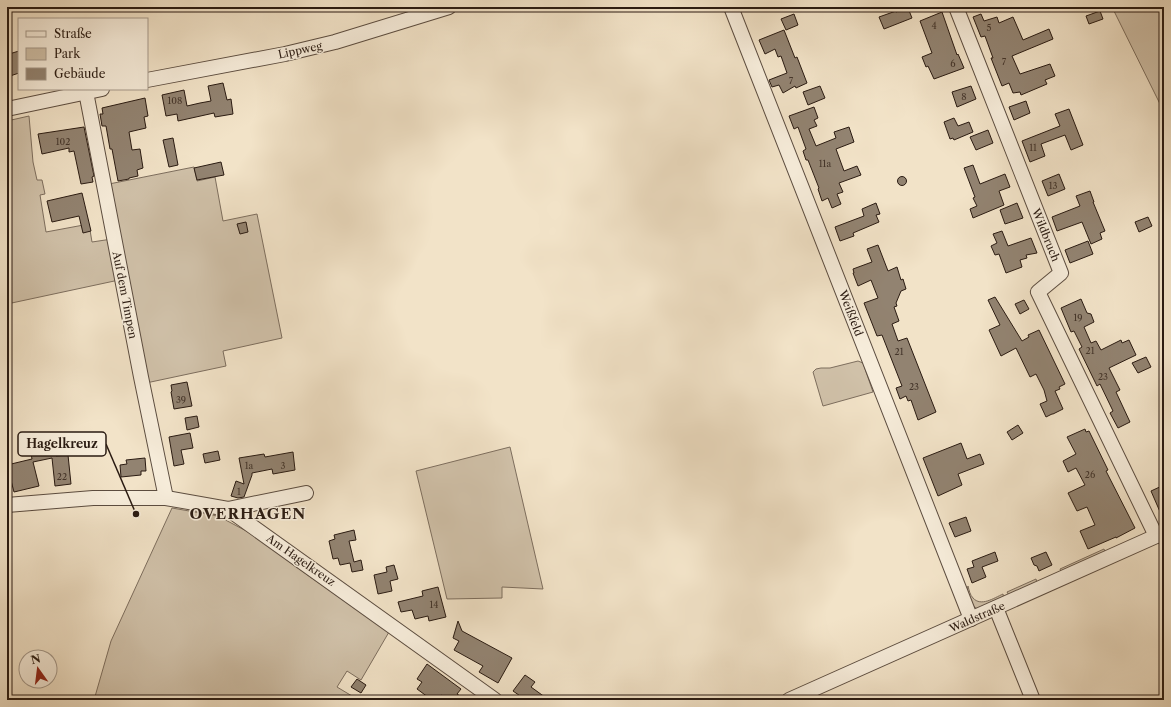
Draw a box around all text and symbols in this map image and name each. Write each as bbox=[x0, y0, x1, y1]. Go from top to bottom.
legend bbox=[18, 18, 148, 90]
house number: 4 bbox=[931, 20, 937, 31]
house number: 5 bbox=[987, 22, 992, 33]
text: Straße bbox=[54, 26, 92, 41]
street label: Lippweg bbox=[277, 38, 323, 61]
text: Park bbox=[54, 46, 81, 61]
house number: 7 bbox=[1002, 56, 1007, 67]
house number: 6 bbox=[950, 58, 956, 69]
text: Gebäude bbox=[54, 66, 106, 81]
house number: 7 bbox=[789, 75, 794, 86]
house number: 8 bbox=[961, 91, 967, 102]
house number: 108 bbox=[168, 95, 182, 106]
house number: 102 bbox=[56, 136, 70, 147]
house number: 11 bbox=[1029, 142, 1037, 153]
house number: 11a bbox=[819, 158, 831, 169]
house number: 13 bbox=[1049, 180, 1057, 191]
street label: Wildbruch bbox=[1029, 205, 1063, 264]
street label: Auf dem Timpen bbox=[109, 249, 140, 340]
street label: Weißfeld bbox=[835, 287, 866, 338]
house number: 19 bbox=[1073, 312, 1083, 323]
house number: 21 bbox=[1086, 345, 1095, 356]
house number: 21 bbox=[895, 346, 904, 357]
house number: 23 bbox=[1098, 371, 1108, 382]
house number: 23 bbox=[909, 381, 919, 392]
house number: 39 bbox=[176, 394, 186, 405]
callout: Hagelkreuz bbox=[18, 432, 106, 456]
text: Hagelkreuz bbox=[26, 436, 98, 451]
house number: 1a bbox=[245, 460, 254, 471]
house number: 3 bbox=[281, 460, 286, 471]
house number: 26 bbox=[1085, 469, 1095, 480]
house number: 22 bbox=[57, 471, 67, 482]
house number: 1 bbox=[237, 486, 241, 497]
district label: OVERHAGEN bbox=[190, 504, 306, 523]
street label: Am Hagelkreuz bbox=[263, 530, 338, 589]
street label: Waldstraße bbox=[946, 598, 1007, 636]
house number: 14 bbox=[430, 599, 439, 610]
north arrow bbox=[18, 649, 58, 689]
text: N bbox=[29, 651, 42, 667]

